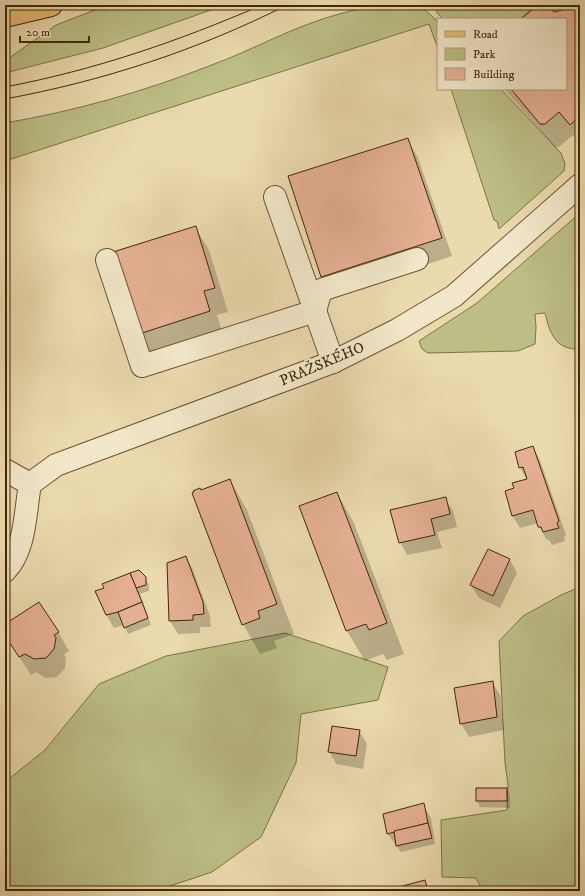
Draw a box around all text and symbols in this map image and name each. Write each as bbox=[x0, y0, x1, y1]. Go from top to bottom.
scale bar bbox=[20, 18, 89, 44]
legend bbox=[437, 18, 567, 90]
text: 20 m bbox=[26, 25, 50, 40]
text: Road bbox=[473, 27, 498, 42]
text: Park bbox=[473, 47, 495, 62]
text: Building bbox=[473, 67, 514, 82]
street label: PRAŽSKÉHO bbox=[277, 338, 367, 390]

